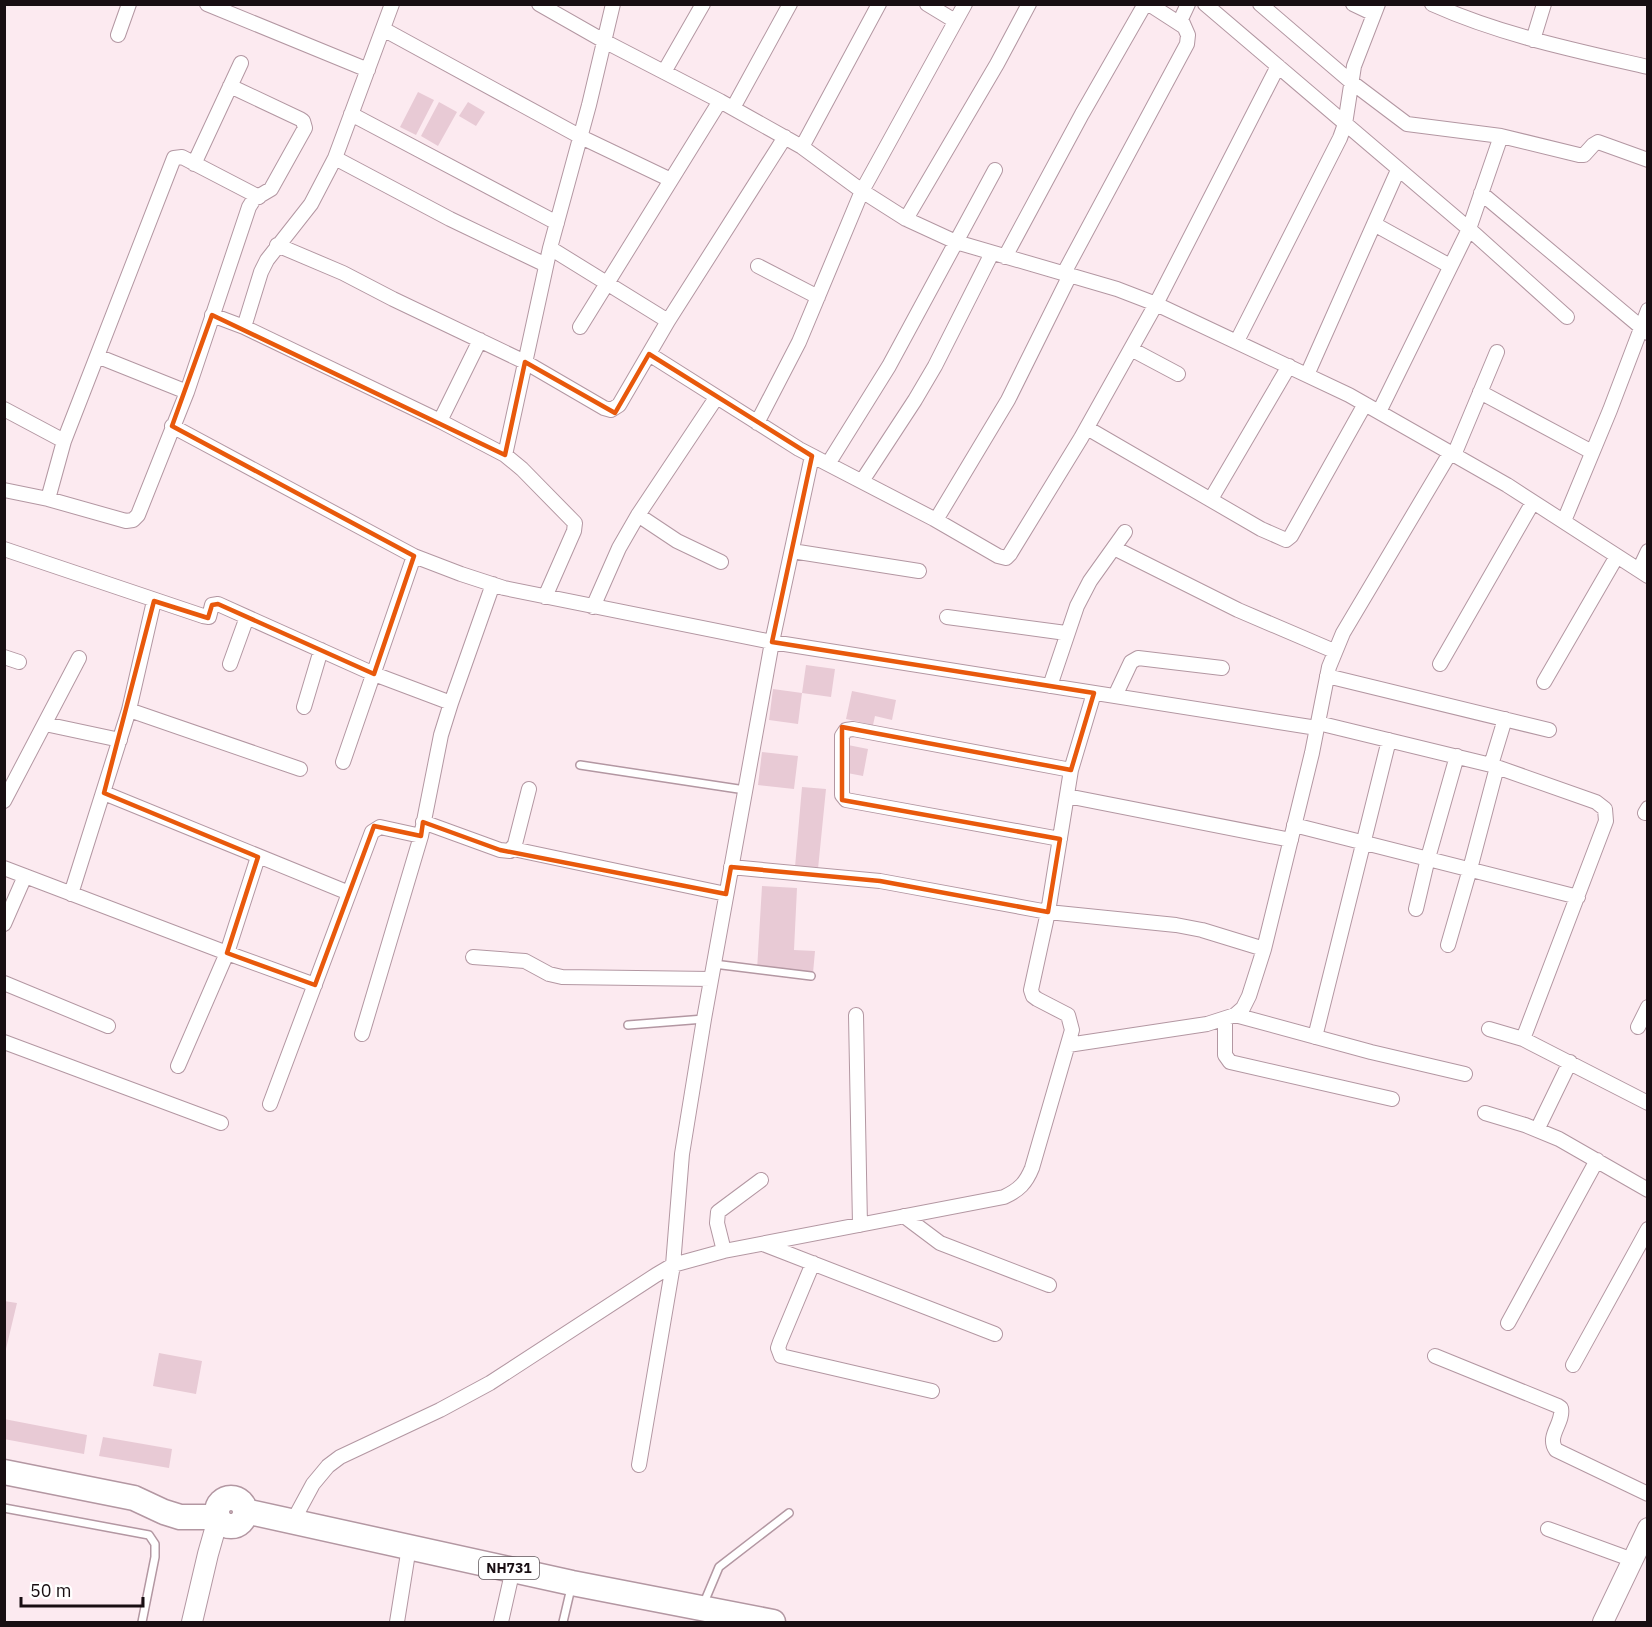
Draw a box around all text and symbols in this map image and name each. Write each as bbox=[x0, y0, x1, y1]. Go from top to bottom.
road number: NH731 bbox=[479, 1557, 539, 1579]
scale bar bbox=[21, 1570, 142, 1608]
text: 50 m bbox=[30, 1579, 72, 1602]

